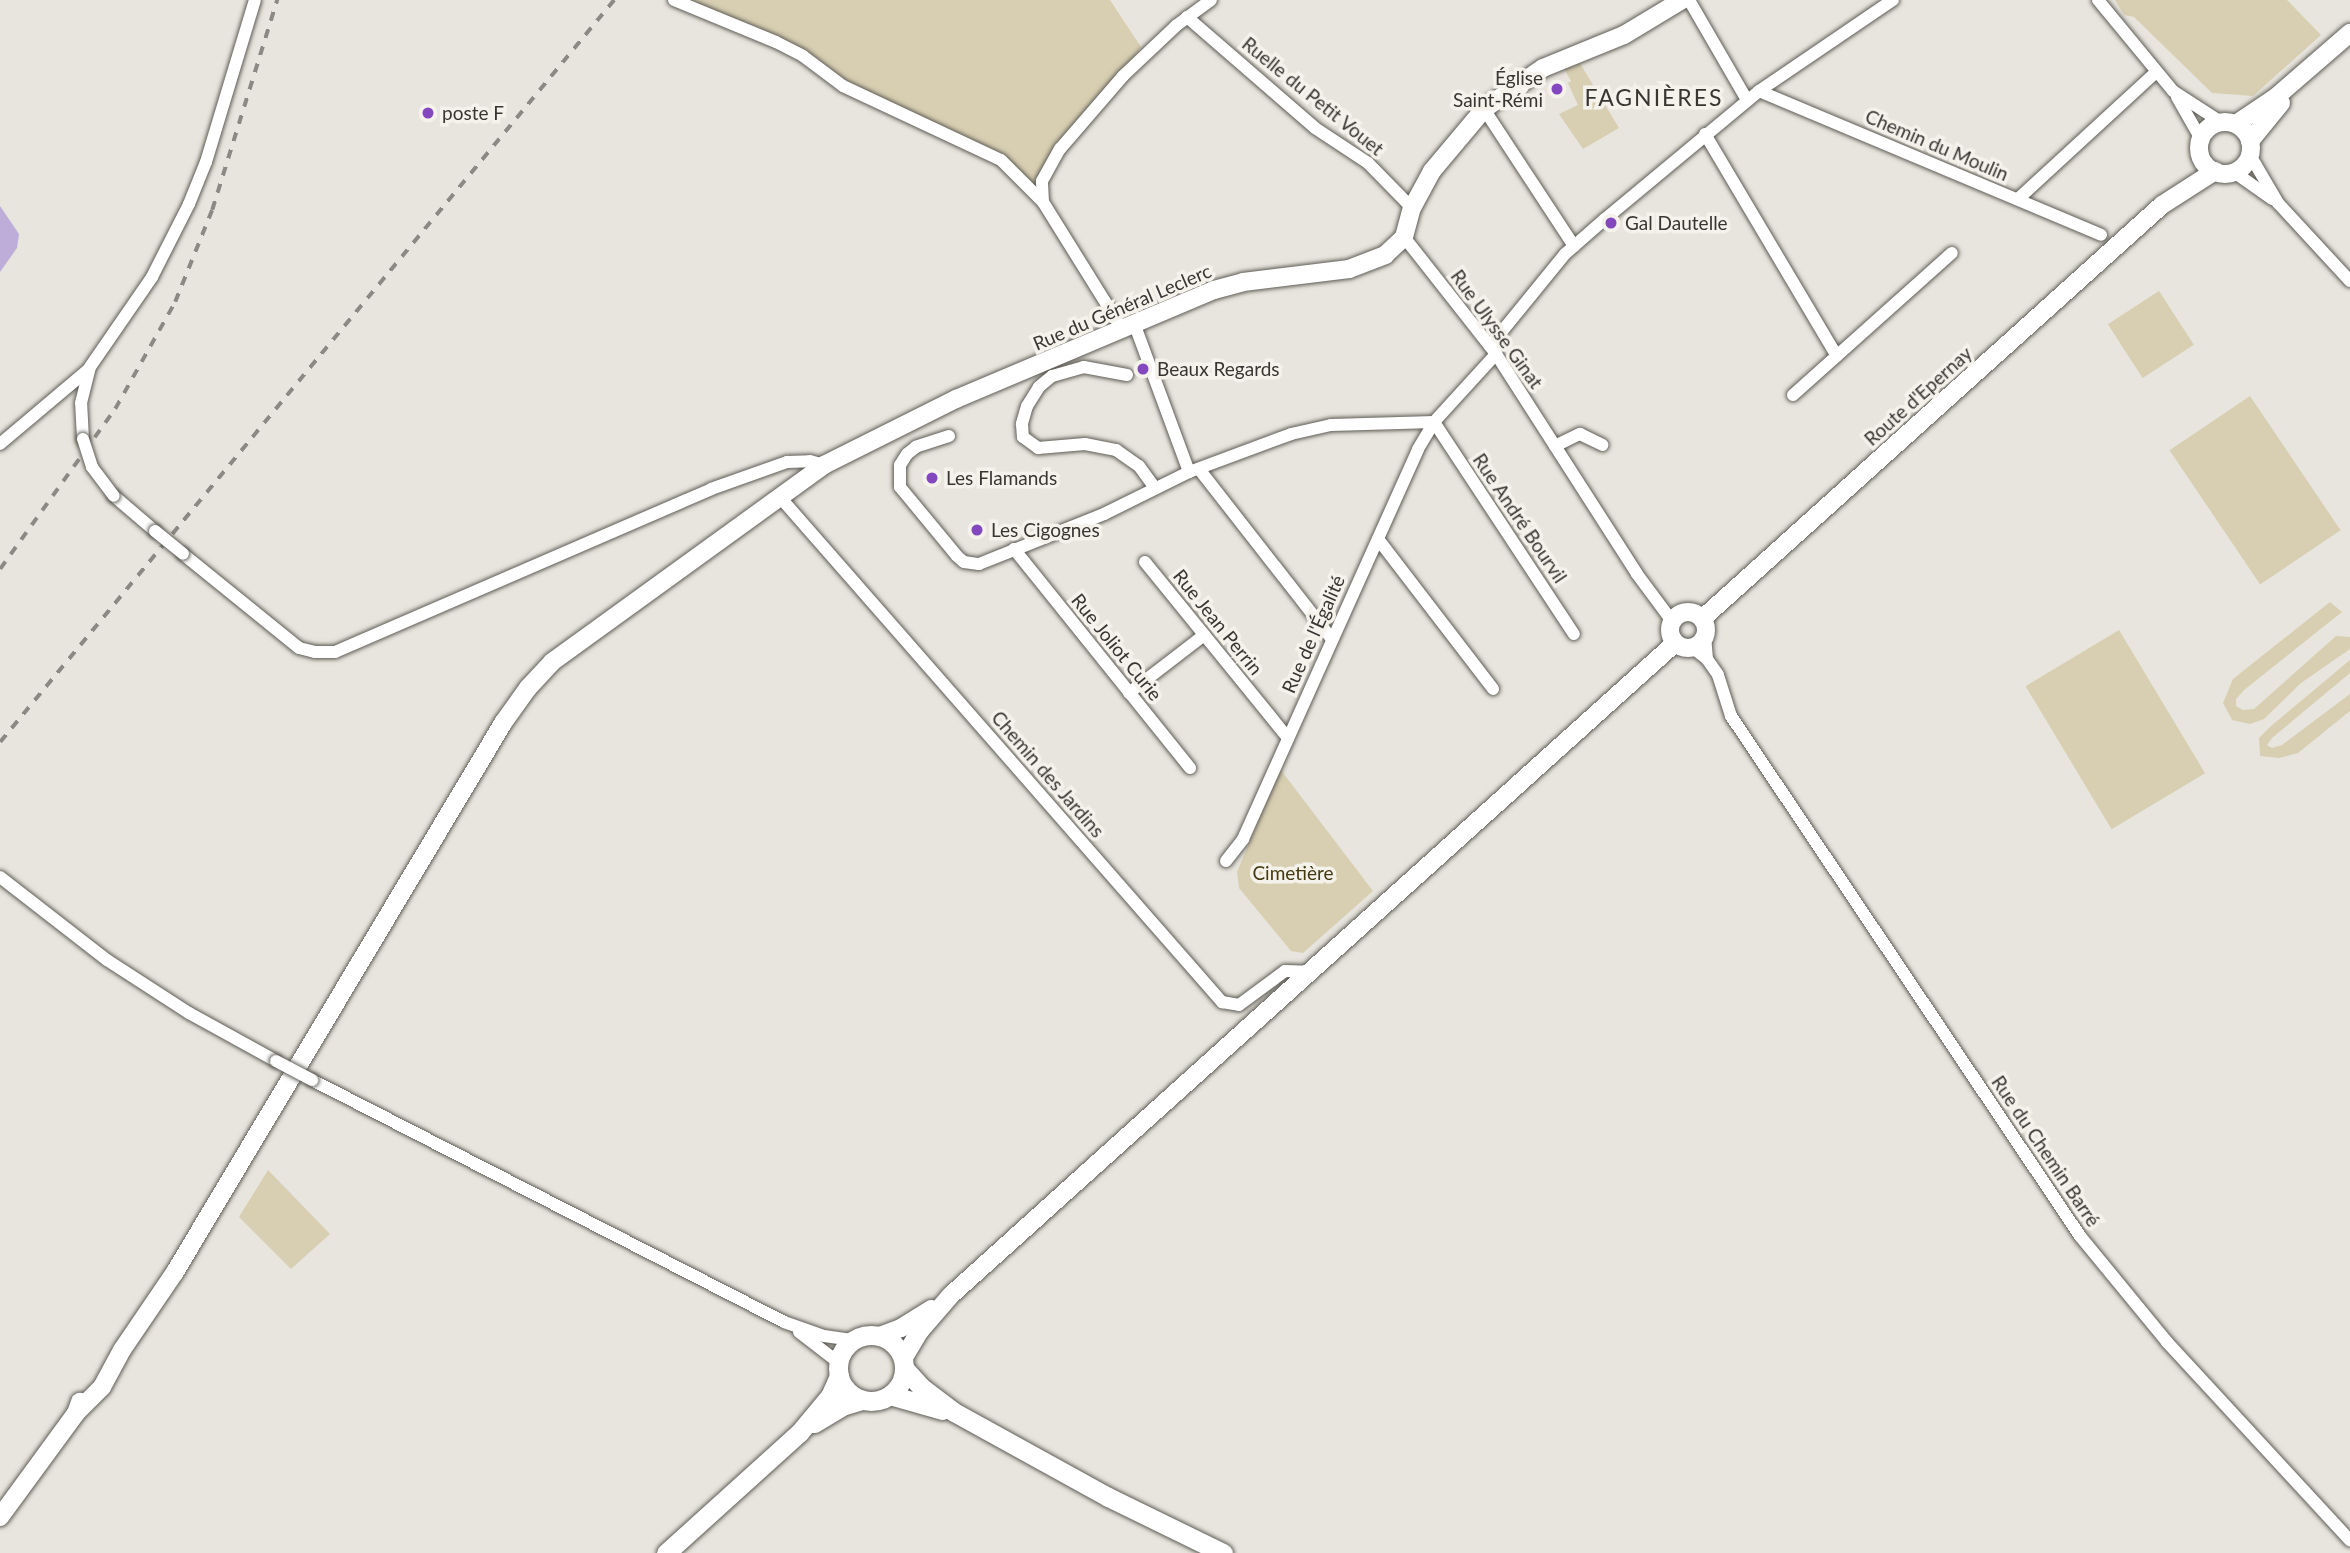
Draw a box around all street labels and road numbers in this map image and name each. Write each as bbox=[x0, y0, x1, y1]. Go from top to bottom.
street label: Ruelle du Petit Vouet bbox=[1237, 32, 1389, 160]
street label: Chemin du Moulin bbox=[1862, 105, 2012, 185]
street label: Rue du Général Leclerc bbox=[1029, 259, 1215, 355]
street label: Rue Ulysse Ginat bbox=[1446, 265, 1548, 393]
street label: Route d'Epernay bbox=[1860, 342, 1976, 450]
street label: Rue André Bourvil bbox=[1468, 449, 1572, 587]
street label: Rue Jean Perrin bbox=[1168, 564, 1268, 680]
street label: Rue de l'Égalité bbox=[1277, 571, 1349, 697]
street label: Rue Joliot Curie bbox=[1067, 589, 1167, 705]
street label: Chemin des Jardins bbox=[987, 706, 1109, 842]
street label: Rue du Chemin Barré bbox=[1987, 1071, 2105, 1231]

